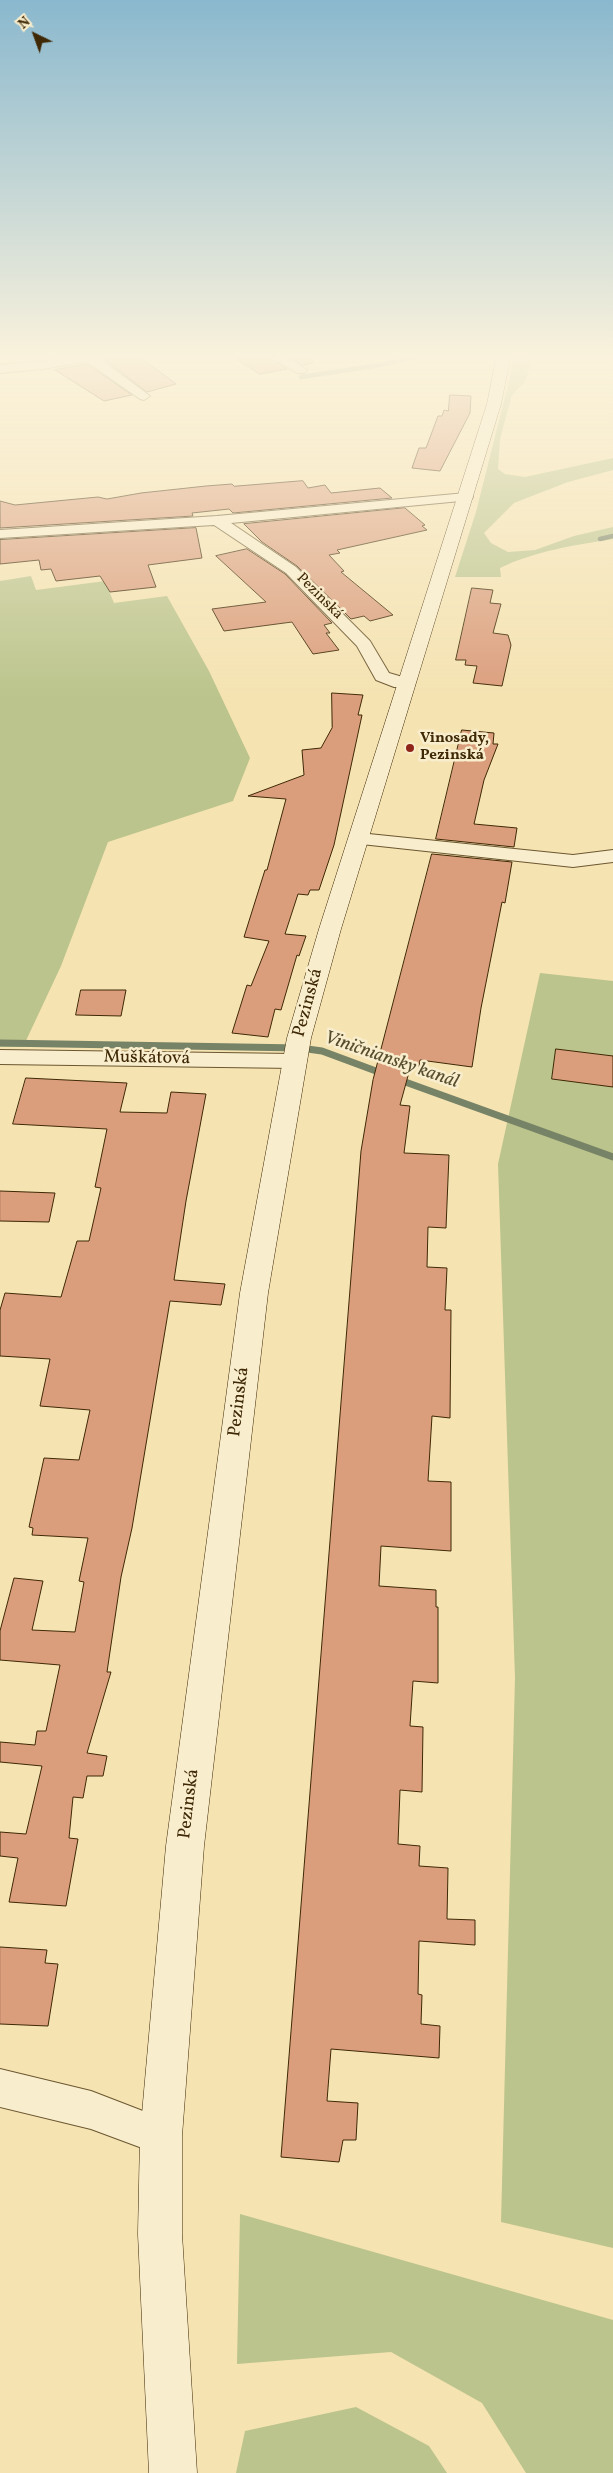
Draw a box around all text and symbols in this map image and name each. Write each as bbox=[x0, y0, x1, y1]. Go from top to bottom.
north arrow bbox=[10, 10, 60, 60]
text: N bbox=[14, 13, 35, 34]
street label: Pezinská bbox=[292, 570, 346, 624]
place label: Vinosady, Pezinská bbox=[420, 730, 489, 765]
marker: Vinosady, Pezinská bbox=[404, 742, 416, 754]
street label: Pezinská bbox=[289, 966, 329, 1040]
water label: Viničniansky kanál bbox=[321, 1027, 461, 1095]
street label: Muškátová bbox=[103, 1047, 191, 1071]
street label: Pezinská bbox=[225, 1366, 255, 1438]
street label: Pezinská bbox=[175, 1768, 205, 1840]

